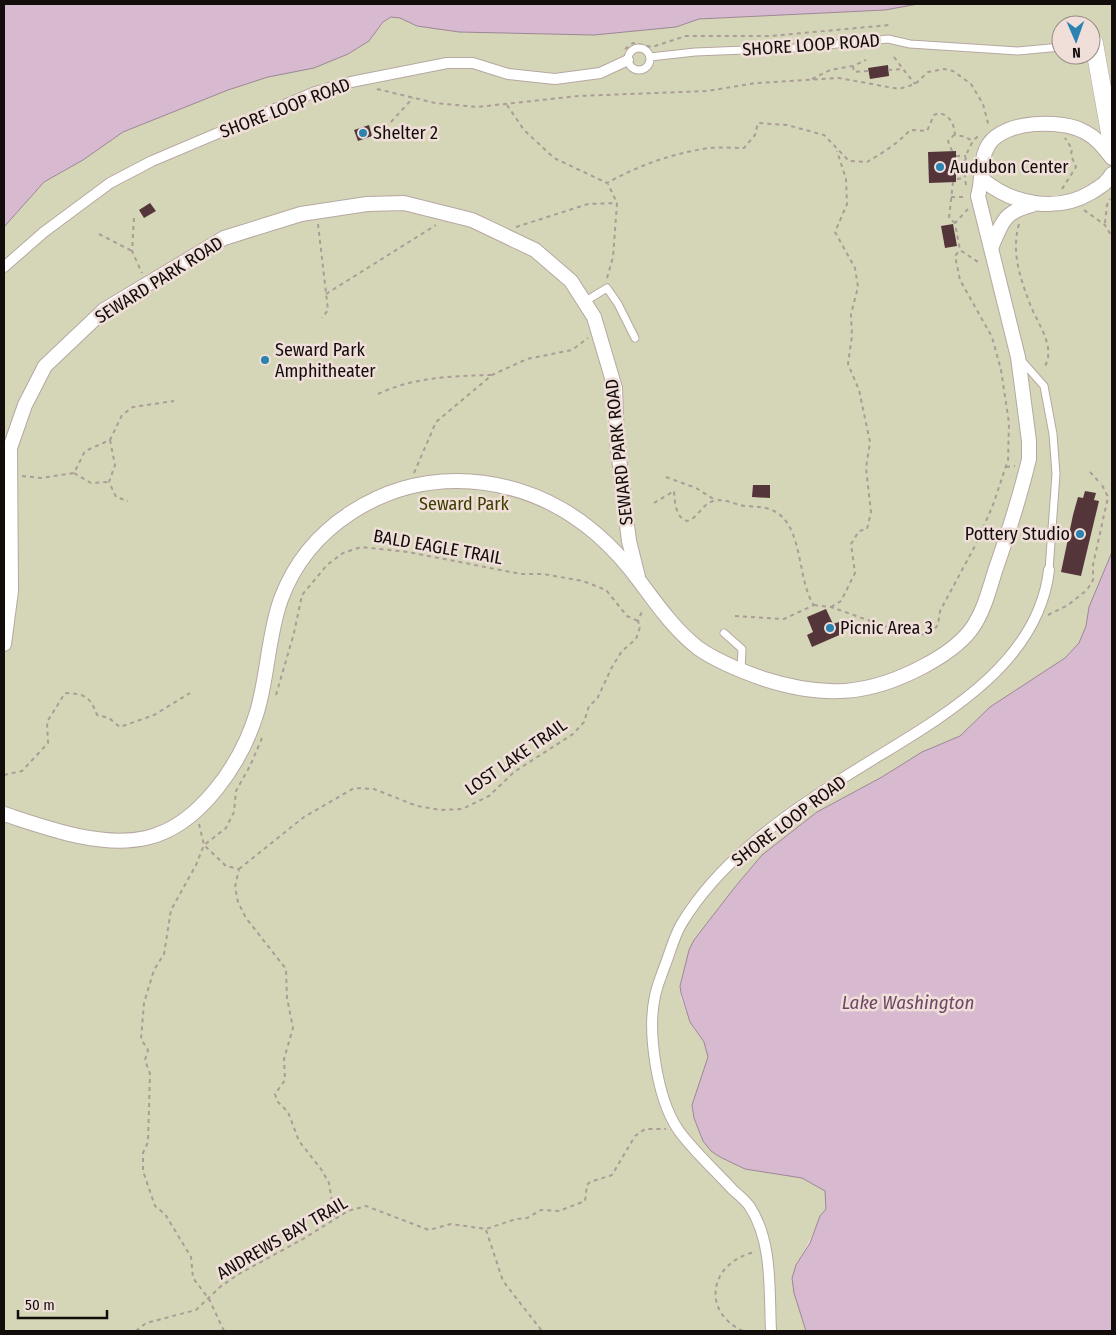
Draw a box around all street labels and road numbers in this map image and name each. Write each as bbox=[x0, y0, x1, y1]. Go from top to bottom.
street label: SHORE LOOP ROAD bbox=[742, 29, 880, 61]
street label: SHORE LOOP ROAD bbox=[217, 73, 353, 143]
street label: SEWARD PARK ROAD bbox=[91, 232, 227, 328]
street label: SEWARD PARK ROAD bbox=[600, 378, 638, 526]
street label: BALD EAGLE TRAIL bbox=[372, 525, 504, 569]
street label: LOST LAKE TRAIL bbox=[461, 714, 571, 800]
street label: SHORE LOOP ROAD bbox=[727, 771, 851, 871]
street label: ANDREWS BAY TRAIL bbox=[213, 1192, 351, 1284]

